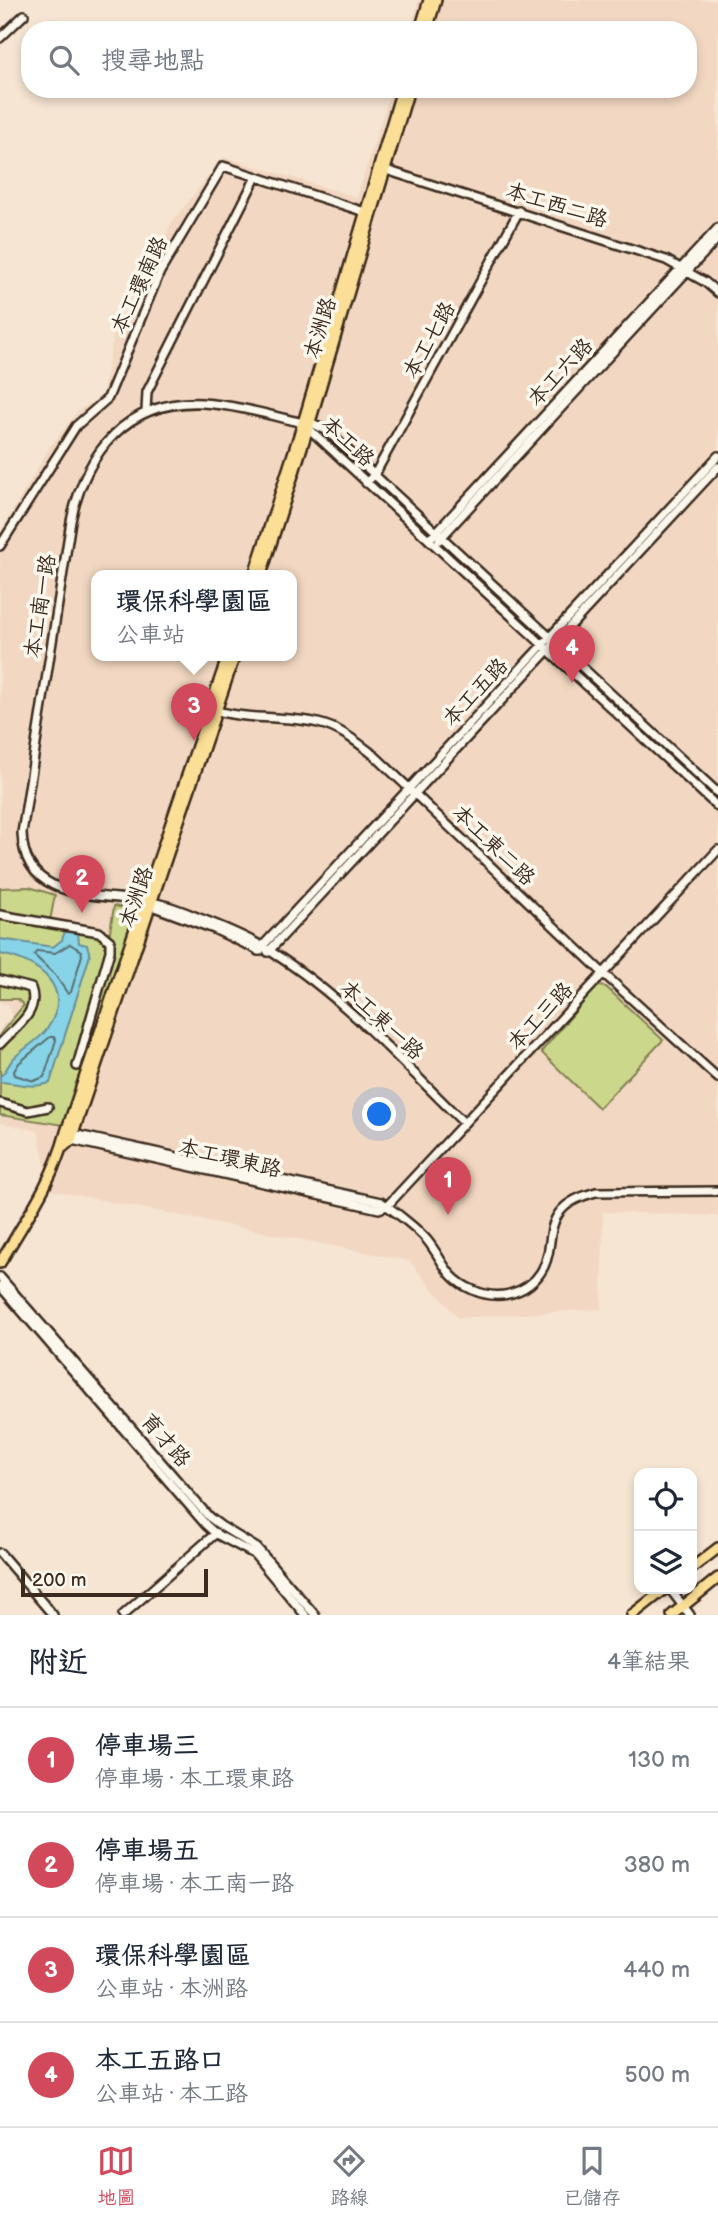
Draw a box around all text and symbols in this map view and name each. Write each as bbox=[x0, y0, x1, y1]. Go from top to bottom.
search box bbox=[21, 21, 697, 98]
icon: search bbox=[45, 41, 83, 79]
text: 搜尋地點 bbox=[101, 46, 205, 77]
street label: 本工西二路 bbox=[503, 178, 611, 233]
street label: 本工環南路 bbox=[106, 232, 173, 338]
street label: 本洲路 bbox=[299, 294, 342, 362]
street label: 本工七路 bbox=[398, 297, 461, 383]
street label: 本工六路 bbox=[523, 333, 598, 412]
street label: 本工路 bbox=[316, 411, 379, 472]
street label: 本工南一路 bbox=[20, 552, 61, 660]
popup bbox=[91, 570, 297, 661]
text: 環保科學園區 bbox=[116, 587, 272, 618]
text: 公車站 bbox=[116, 621, 185, 649]
pin: 4 bbox=[549, 625, 595, 683]
street label: 本工五路 bbox=[438, 653, 513, 732]
pin: 3 bbox=[171, 683, 217, 741]
street label: 本工東二路 bbox=[447, 800, 540, 891]
pin: 2 bbox=[59, 855, 105, 913]
street label: 本洲路 bbox=[114, 863, 159, 931]
street label: 本工東一路 bbox=[335, 975, 429, 1065]
street label: 本工三路 bbox=[503, 977, 578, 1056]
your location bbox=[362, 1097, 396, 1131]
street label: 本工環東路 bbox=[176, 1134, 284, 1182]
pin: 1 bbox=[425, 1157, 471, 1215]
street label: 育才路 bbox=[136, 1408, 196, 1472]
map controls bbox=[634, 1468, 697, 1594]
button: locate bbox=[634, 1468, 697, 1531]
button: layers bbox=[634, 1531, 697, 1594]
scale bar bbox=[21, 1566, 208, 1598]
text: 200 m bbox=[32, 1569, 86, 1592]
text: 附近 bbox=[28, 1645, 88, 1681]
text: 4筆結果 bbox=[607, 1648, 690, 1676]
text: 停車場三 bbox=[95, 1731, 199, 1762]
text: 1 bbox=[46, 1746, 56, 1774]
text: 130 m bbox=[628, 1746, 690, 1774]
text: 停車場 · 本工環東路 bbox=[95, 1765, 294, 1793]
text: 停車場五 bbox=[95, 1836, 199, 1867]
text: 2 bbox=[44, 1851, 58, 1879]
text: 380 m bbox=[624, 1851, 690, 1879]
text: 停車場 · 本工南一路 bbox=[95, 1870, 294, 1898]
text: 環保科學園區 bbox=[95, 1941, 251, 1972]
text: 3 bbox=[44, 1956, 58, 1984]
text: 440 m bbox=[623, 1956, 690, 1984]
text: 公車站 · 本洲路 bbox=[95, 1975, 248, 2003]
text: 本工五路口 bbox=[95, 2046, 225, 2077]
text: 4 bbox=[44, 2061, 58, 2089]
text: 500 m bbox=[625, 2061, 690, 2089]
text: 公車站 · 本工路 bbox=[95, 2080, 248, 2108]
tab: 地圖 bbox=[97, 2142, 136, 2210]
tab: 路線 bbox=[330, 2142, 369, 2210]
tab: 已儲存 bbox=[563, 2142, 621, 2210]

